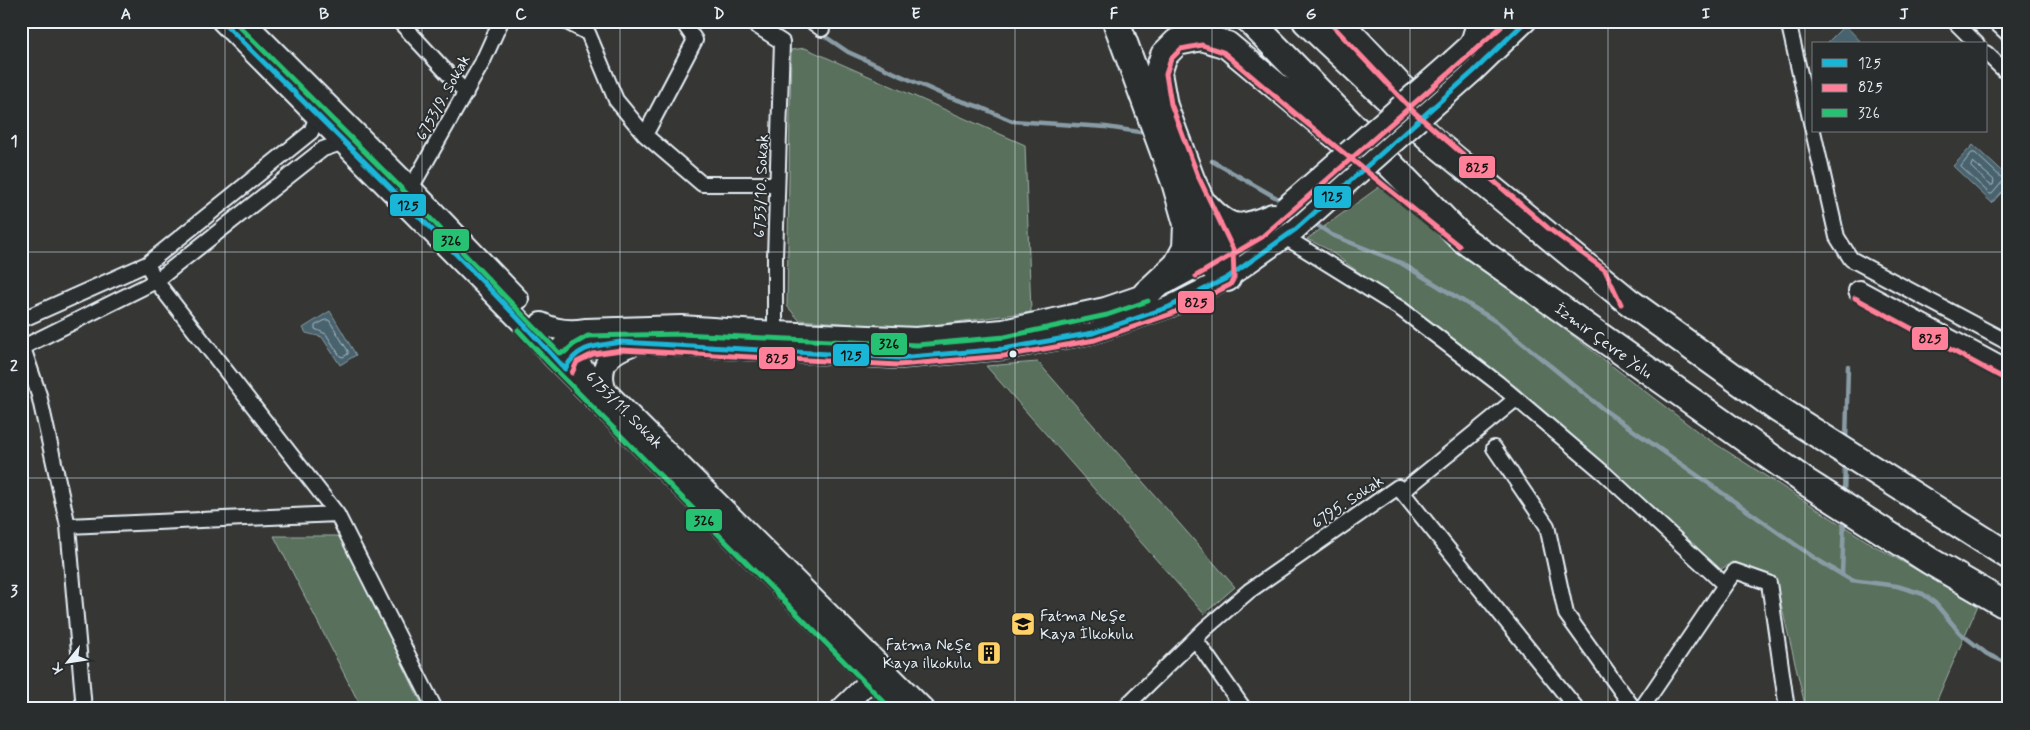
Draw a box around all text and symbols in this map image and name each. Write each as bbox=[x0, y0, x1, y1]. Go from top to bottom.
text: A bbox=[121, 4, 131, 25]
text: B bbox=[319, 4, 329, 25]
text: C bbox=[515, 4, 527, 25]
text: D bbox=[713, 4, 725, 25]
text: E bbox=[911, 4, 921, 25]
text: F bbox=[1110, 4, 1119, 25]
text: G bbox=[1306, 4, 1317, 25]
text: H bbox=[1504, 4, 1515, 25]
text: I bbox=[1702, 4, 1711, 25]
text: J bbox=[1899, 4, 1909, 25]
legend bbox=[1812, 42, 1988, 132]
street label: 6753/9. Sokak bbox=[411, 51, 476, 145]
text: 125 bbox=[1858, 54, 1881, 74]
text: 825 bbox=[1858, 78, 1883, 98]
text: 326 bbox=[1858, 104, 1880, 124]
text: 1 bbox=[10, 131, 18, 152]
street label: 6753/10. Sokak bbox=[749, 134, 774, 238]
line badge: 825 bbox=[1458, 155, 1496, 179]
text: 825 bbox=[1465, 159, 1489, 177]
line badge: 125 bbox=[1313, 185, 1352, 209]
text: 125 bbox=[1321, 188, 1343, 206]
line badge: 125 bbox=[389, 193, 427, 217]
text: 125 bbox=[397, 197, 419, 215]
line badge: 326 bbox=[432, 228, 470, 252]
text: 326 bbox=[441, 232, 462, 250]
line badge: 825 bbox=[1177, 290, 1215, 314]
text: 825 bbox=[1184, 294, 1208, 312]
street label: İzmir Çevre Yolu bbox=[1550, 299, 1656, 384]
line badge: 825 bbox=[1911, 326, 1949, 351]
text: 825 bbox=[1918, 330, 1942, 348]
line badge: 326 bbox=[870, 332, 908, 356]
text: 326 bbox=[879, 335, 900, 353]
line badge: 125 bbox=[832, 343, 870, 367]
line badge: 825 bbox=[758, 346, 796, 370]
text: 125 bbox=[840, 347, 862, 365]
unlabelled marker bbox=[1008, 349, 1018, 359]
text: 825 bbox=[765, 350, 789, 368]
text: 2 bbox=[10, 356, 18, 377]
street label: 6753/11. Sokak bbox=[581, 367, 667, 453]
street label: 6795. Sokak bbox=[1308, 470, 1388, 534]
line badge: 326 bbox=[685, 508, 723, 532]
text: 326 bbox=[694, 512, 715, 530]
text: 3 bbox=[10, 581, 18, 602]
place label: Fatma Neşe Kaya İlkokulu bbox=[1040, 606, 1134, 645]
school or university icon: Fatma Neşe Kaya İlkokulu bbox=[1010, 611, 1036, 637]
place label: Fatma Neşe Kaya ilkokulu bbox=[883, 635, 972, 674]
north arrow bbox=[42, 638, 92, 688]
building icon: Fatma Neşe Kaya ilkokulu bbox=[976, 640, 1002, 666]
text: K bbox=[47, 658, 68, 677]

